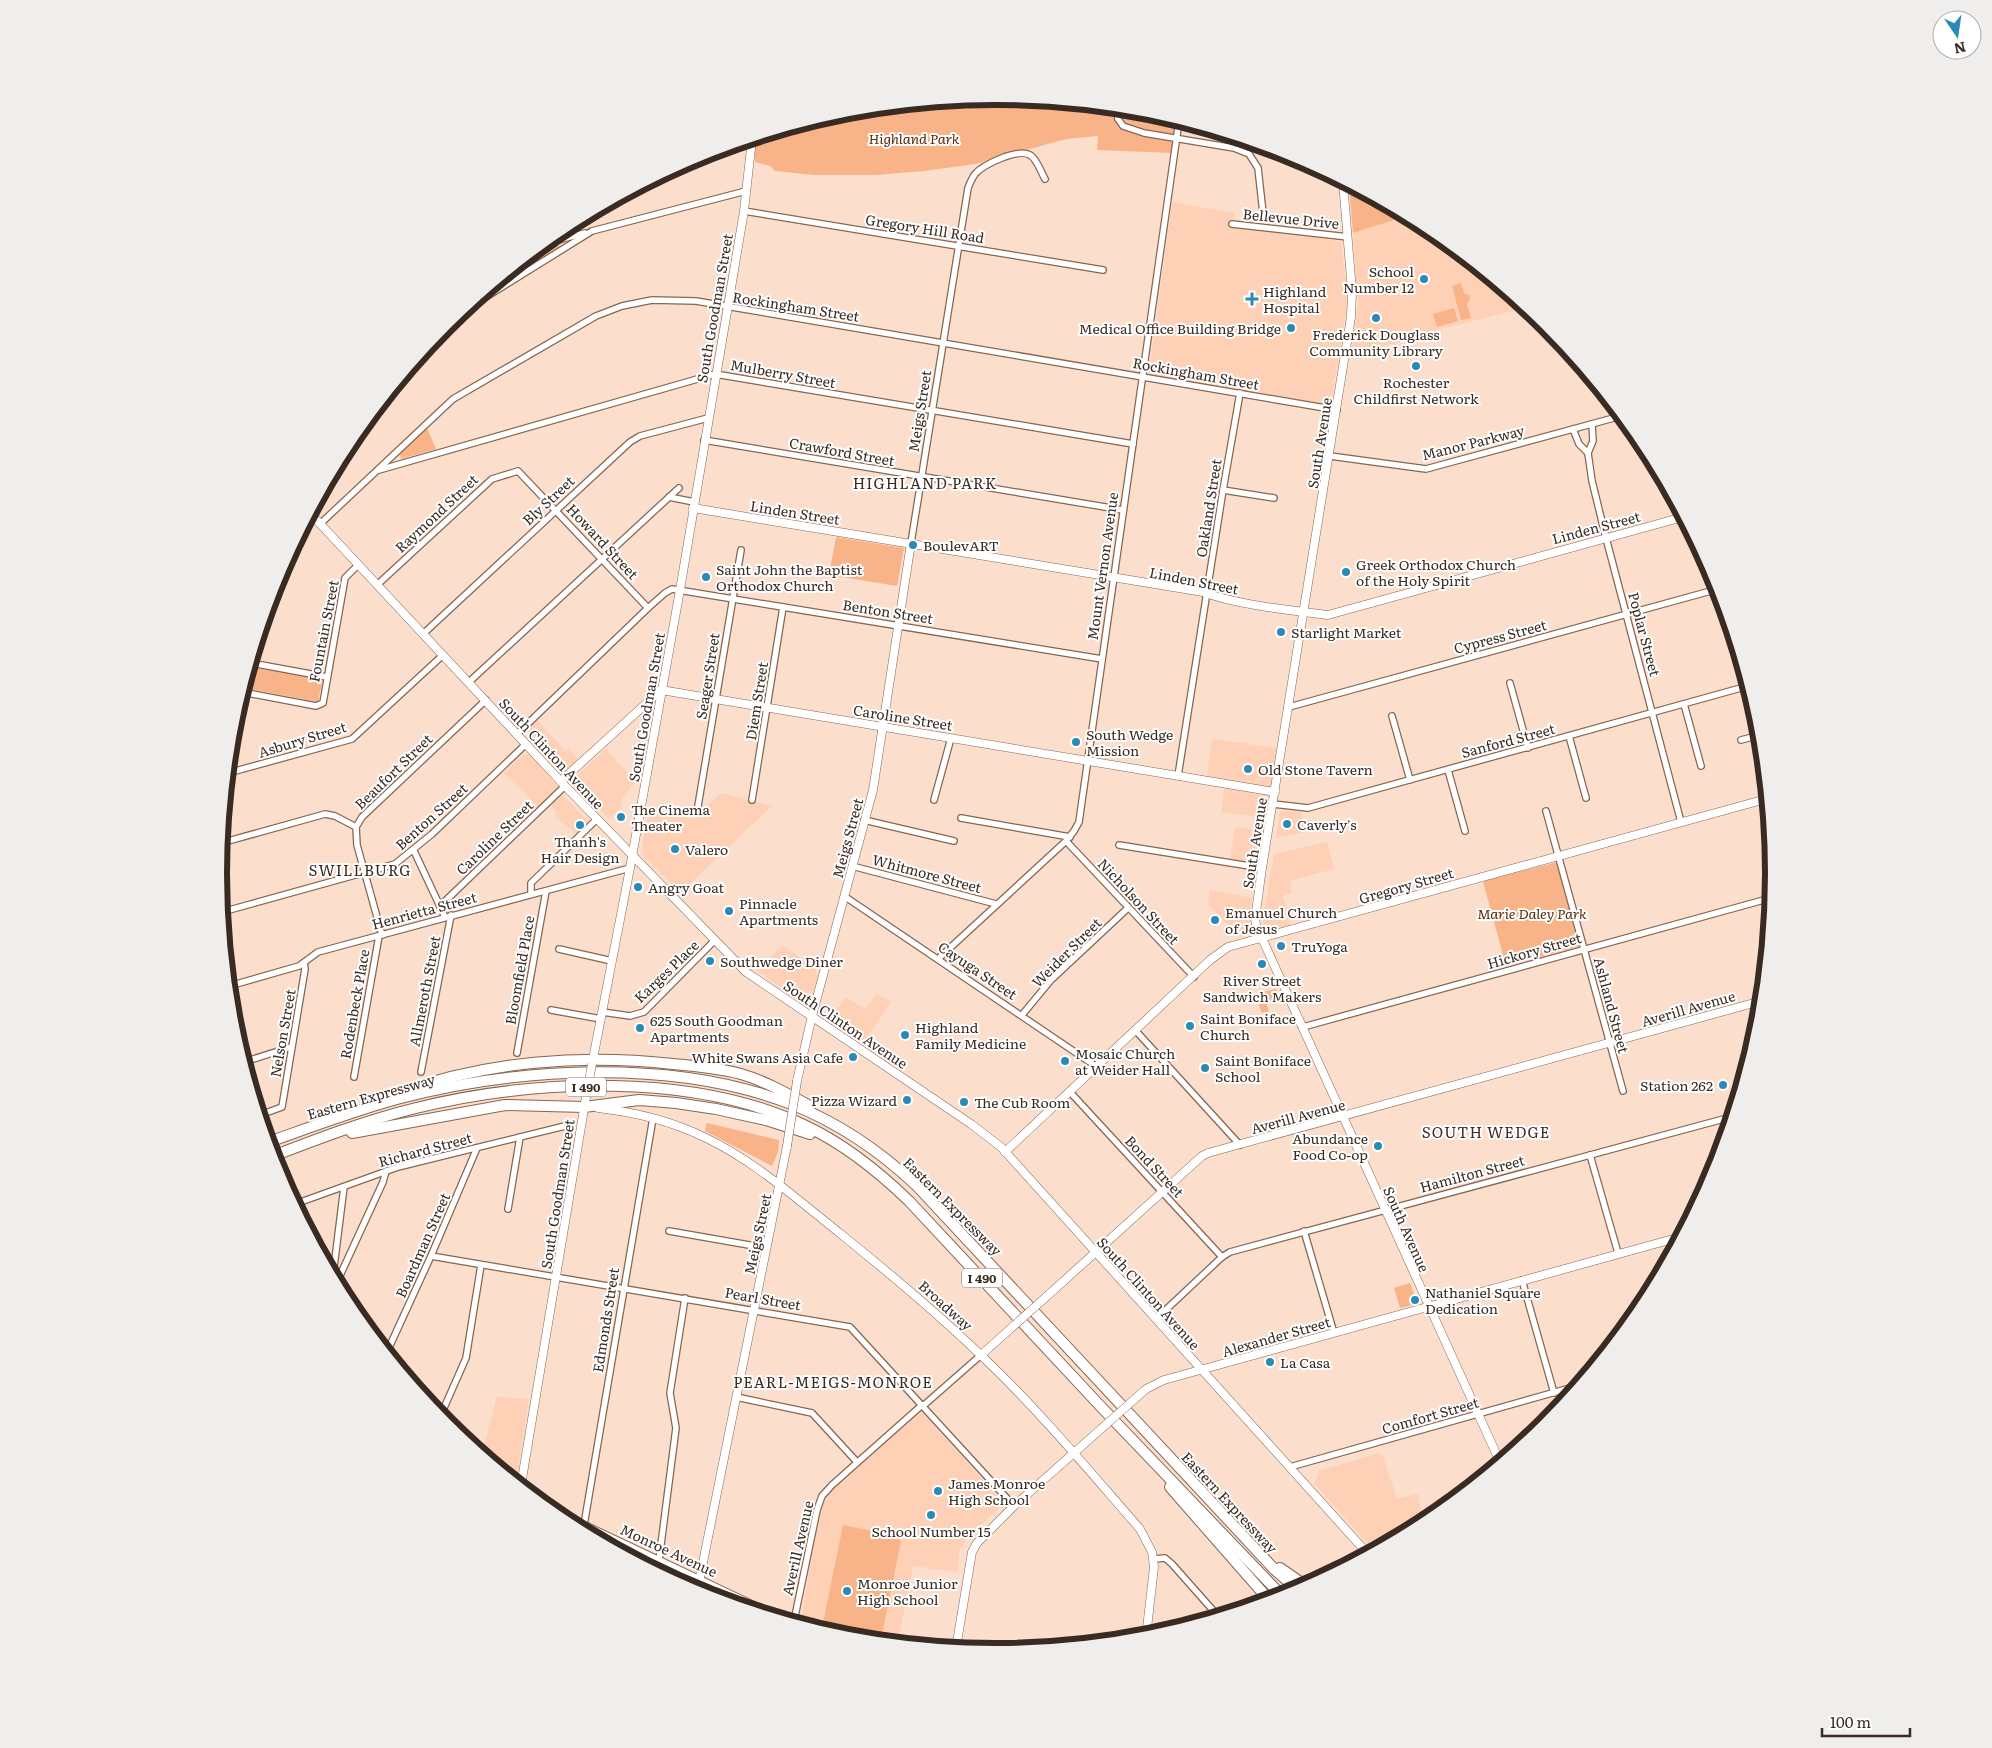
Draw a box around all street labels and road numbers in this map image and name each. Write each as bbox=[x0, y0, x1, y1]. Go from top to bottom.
street label: Bellevue Drive bbox=[1242, 203, 1340, 233]
street label: Gregory Hill Road bbox=[864, 209, 986, 247]
street label: South Goodman Street bbox=[691, 231, 737, 384]
street label: Rockingham Street bbox=[731, 286, 861, 326]
street label: Rockingham Street bbox=[1131, 352, 1261, 394]
street label: Mulberry Street bbox=[729, 354, 838, 392]
street label: Meigs Street bbox=[903, 368, 935, 453]
street label: South Avenue bbox=[1302, 396, 1336, 490]
street label: Manor Parkway bbox=[1420, 419, 1527, 464]
street label: Crawford Street bbox=[788, 432, 897, 470]
street label: Oakland Street bbox=[1190, 457, 1226, 559]
street label: Raymond Street bbox=[390, 469, 482, 557]
street label: Bly Street bbox=[518, 470, 579, 529]
street label: Mount Vernon Avenue bbox=[1082, 491, 1122, 641]
street label: Linden Street bbox=[749, 495, 842, 529]
street label: Howard Street bbox=[563, 499, 644, 583]
street label: Linden Street bbox=[1550, 506, 1643, 548]
street label: Linden Street bbox=[1148, 562, 1241, 599]
street label: Fountain Street bbox=[303, 578, 343, 684]
street label: Poplar Street bbox=[1624, 590, 1666, 679]
street label: Benton Street bbox=[841, 594, 935, 628]
street label: Cypress Street bbox=[1451, 614, 1549, 658]
street label: South Goodman Street bbox=[623, 630, 669, 783]
street label: Seager Street bbox=[690, 631, 724, 721]
street label: Diem Street bbox=[740, 660, 772, 742]
street label: South Clinton Avenue bbox=[495, 693, 609, 813]
street label: Caroline Street bbox=[852, 699, 954, 735]
street label: Asbury Street bbox=[255, 716, 349, 762]
street label: Sanford Street bbox=[1459, 718, 1557, 762]
street label: Beaufort Street bbox=[350, 728, 437, 813]
street label: Benton Street bbox=[390, 778, 472, 854]
street label: Caroline Street bbox=[451, 795, 537, 879]
street label: Meigs Street bbox=[827, 795, 867, 880]
street label: South Avenue bbox=[1237, 796, 1271, 890]
street label: Whitmore Street bbox=[870, 849, 984, 897]
street label: Nicholson Street bbox=[1094, 854, 1184, 949]
street label: Gregory Street bbox=[1356, 862, 1456, 908]
street label: Henrietta Street bbox=[369, 886, 479, 934]
street label: Weider Street bbox=[1027, 913, 1105, 991]
street label: Bloomfield Place bbox=[500, 914, 538, 1026]
street label: Hickory Street bbox=[1484, 927, 1584, 973]
street label: Allmeroth Street bbox=[403, 934, 445, 1048]
street label: Karges Place bbox=[629, 935, 703, 1007]
street label: Cayuga Street bbox=[935, 936, 1022, 1004]
street label: Rodenbeck Place bbox=[335, 948, 373, 1060]
street label: Ashland Street bbox=[1590, 955, 1635, 1056]
street label: South Clinton Avenue bbox=[780, 975, 912, 1073]
street label: Averill Avenue bbox=[1639, 985, 1737, 1031]
street label: Nelson Street bbox=[264, 987, 300, 1079]
street label: Eastern Expressway bbox=[305, 1068, 438, 1124]
road number: I 490 bbox=[566, 1078, 606, 1096]
street label: Averill Avenue bbox=[1249, 1094, 1347, 1138]
street label: South Goodman Street bbox=[535, 1117, 579, 1270]
street label: Richard Street bbox=[376, 1127, 474, 1171]
street label: Bond Street bbox=[1121, 1131, 1189, 1202]
street label: Hamilton Street bbox=[1417, 1149, 1527, 1197]
street label: Eastern Expressway bbox=[899, 1152, 1007, 1260]
street label: South Avenue bbox=[1379, 1183, 1435, 1275]
street label: Boardman Street bbox=[390, 1189, 454, 1301]
street label: Meigs Street bbox=[739, 1191, 775, 1276]
street label: South Clinton Avenue bbox=[1093, 1232, 1205, 1354]
street label: Edmonds Street bbox=[587, 1266, 623, 1374]
road number: I 490 bbox=[962, 1268, 1002, 1288]
street label: Broadway bbox=[915, 1275, 978, 1335]
street label: Pearl Street bbox=[723, 1281, 803, 1315]
street label: Alexander Street bbox=[1220, 1311, 1333, 1361]
street label: Comfort Street bbox=[1379, 1392, 1481, 1438]
street label: Eastern Expressway bbox=[1178, 1447, 1283, 1558]
street label: Averill Avenue bbox=[776, 1499, 818, 1597]
street label: Monroe Avenue bbox=[617, 1519, 721, 1581]

